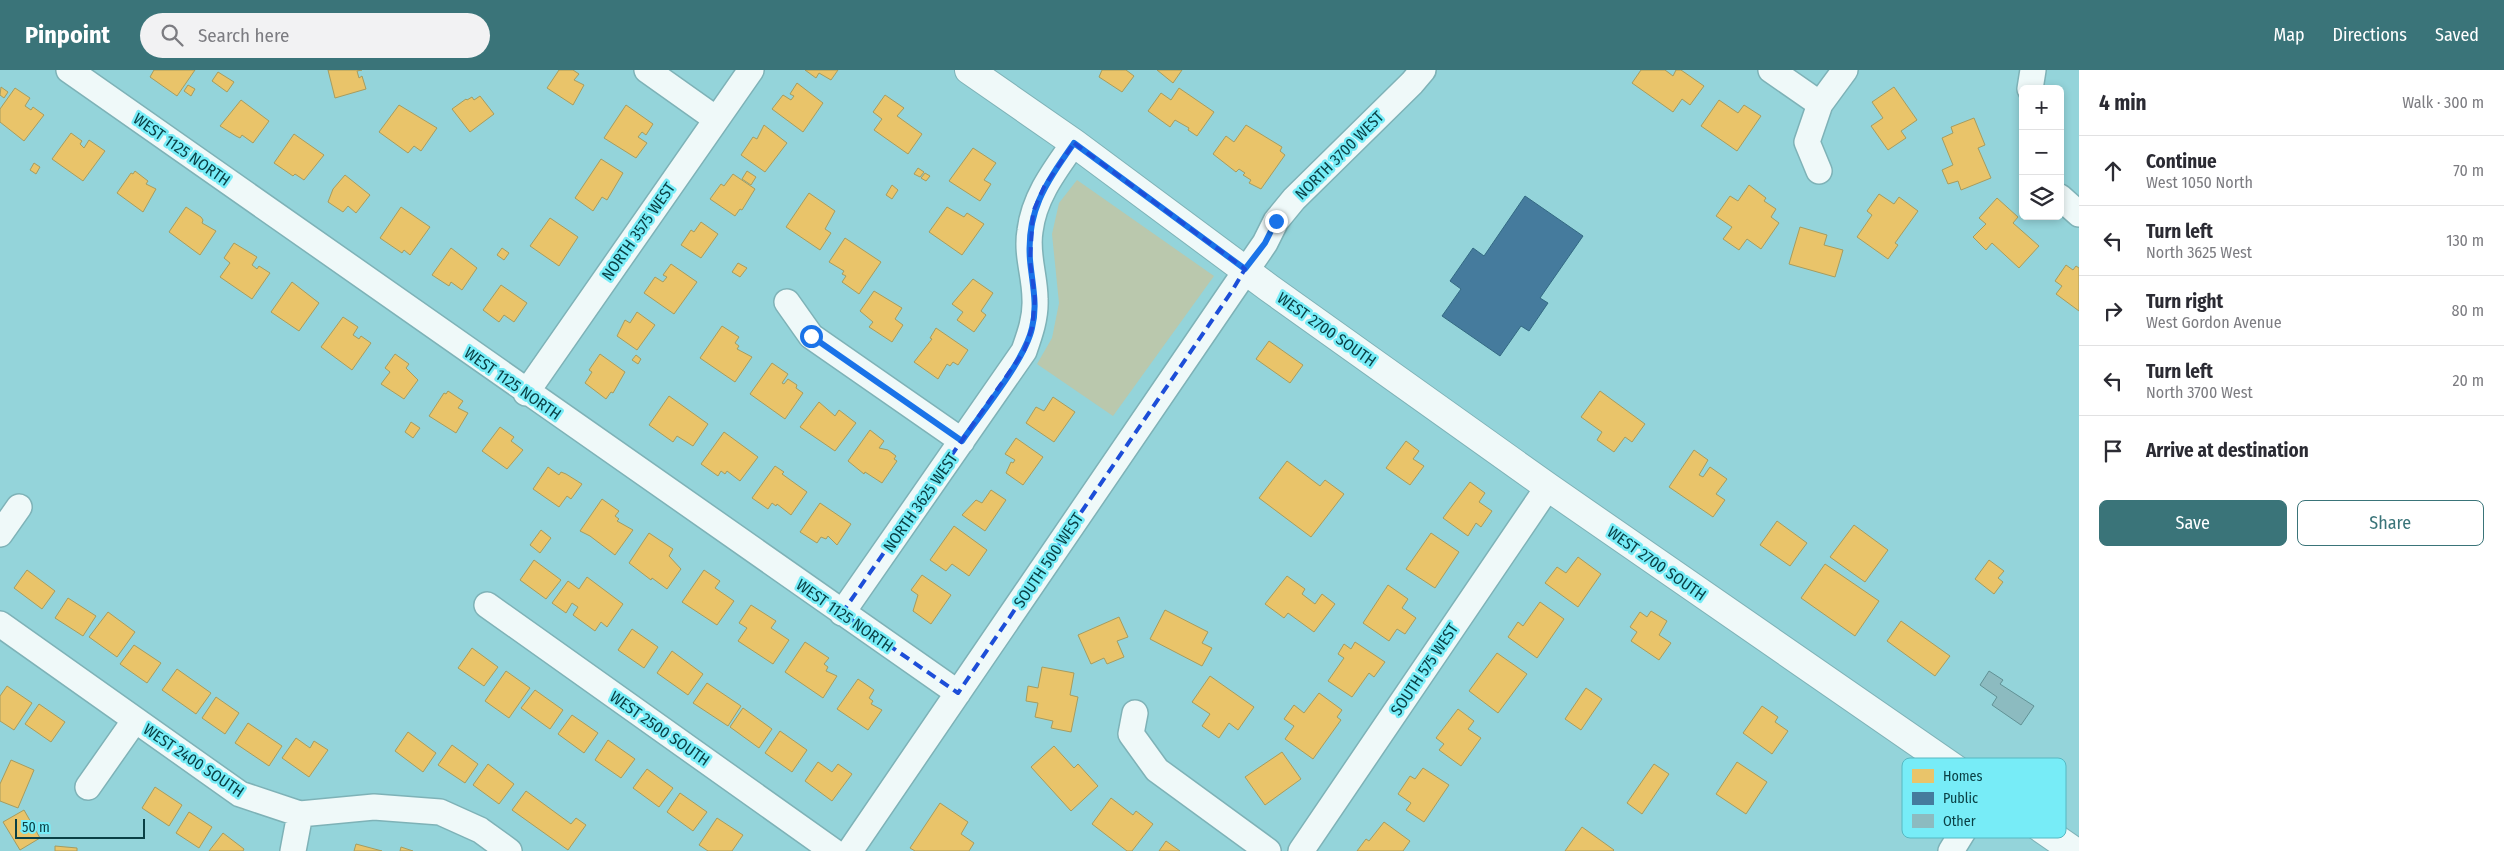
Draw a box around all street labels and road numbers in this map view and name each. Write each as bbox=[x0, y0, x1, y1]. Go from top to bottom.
street label: NORTH 3700 WEST bbox=[1291, 107, 1388, 204]
street label: WEST 1125 NORTH bbox=[130, 109, 234, 190]
street label: NORTH 3575 WEST bbox=[598, 178, 679, 284]
street label: WEST 2700 SOUTH bbox=[1274, 288, 1380, 371]
street label: WEST 1125 NORTH bbox=[461, 343, 565, 424]
street label: NORTH 3625 WEST bbox=[879, 449, 962, 555]
street label: SOUTH 500 WEST bbox=[1010, 509, 1087, 611]
street label: WEST 2700 SOUTH bbox=[1604, 522, 1710, 605]
street label: WEST 1125 NORTH bbox=[793, 575, 897, 656]
street label: SOUTH 575 WEST bbox=[1387, 619, 1463, 719]
street label: WEST 2500 SOUTH bbox=[606, 687, 713, 770]
street label: WEST 2400 SOUTH bbox=[140, 720, 248, 801]

